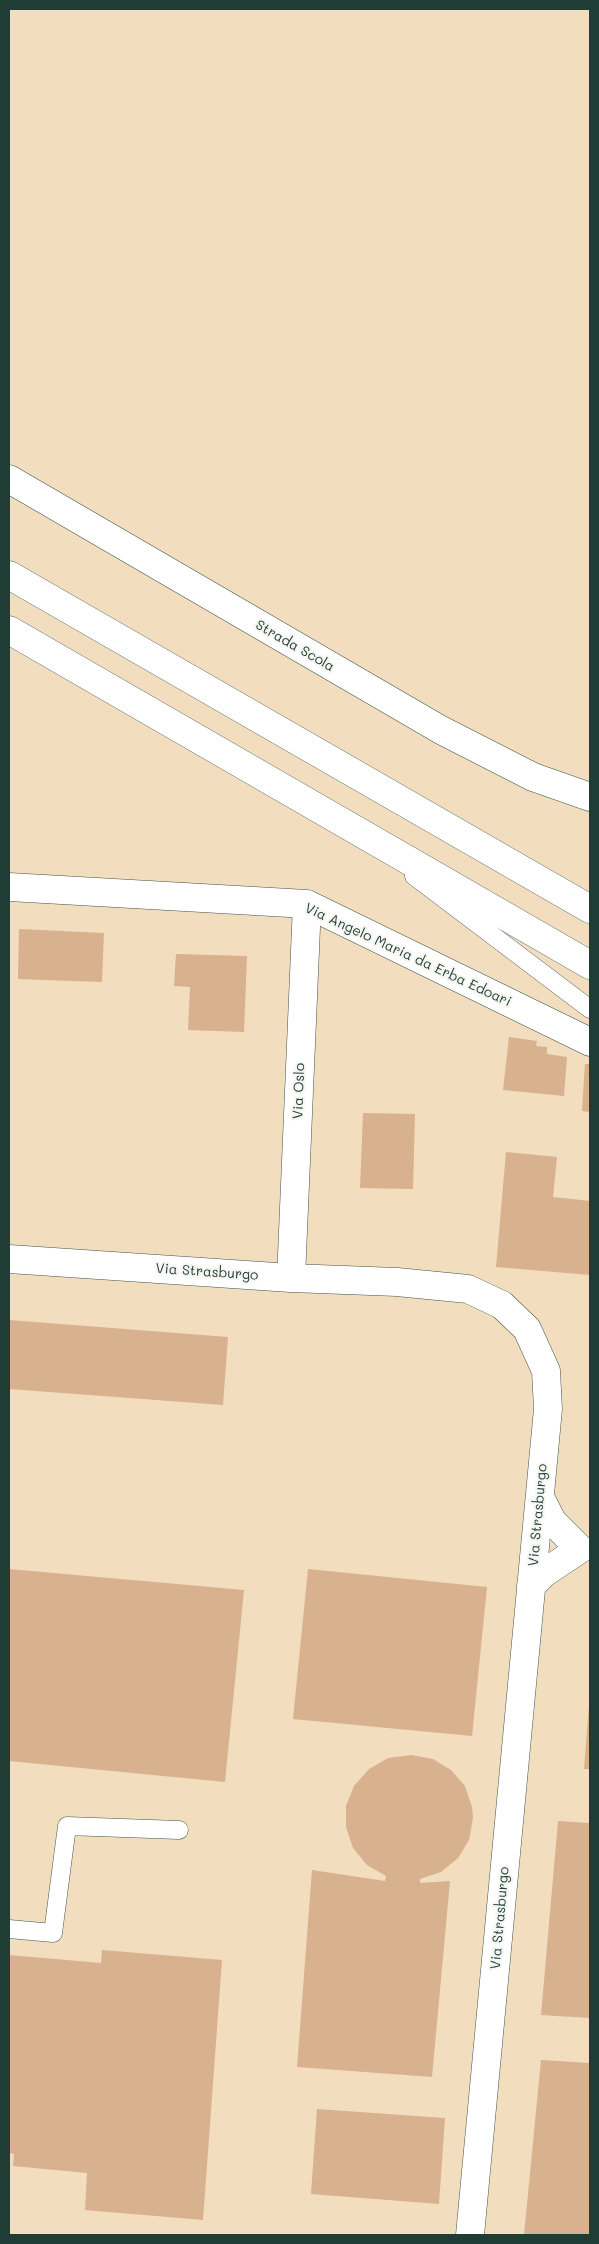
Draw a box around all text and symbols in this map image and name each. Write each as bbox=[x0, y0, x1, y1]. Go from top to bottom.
street label: Strada Scola bbox=[252, 617, 338, 675]
street label: Via Angelo Maria da Erba Edoari bbox=[302, 900, 514, 1010]
street label: Via Oslo bbox=[290, 1063, 308, 1119]
street label: Via Strasburgo bbox=[155, 1260, 259, 1284]
street label: Via Strasburgo bbox=[525, 1463, 551, 1567]
street label: Via Strasburgo bbox=[487, 1866, 513, 1970]

